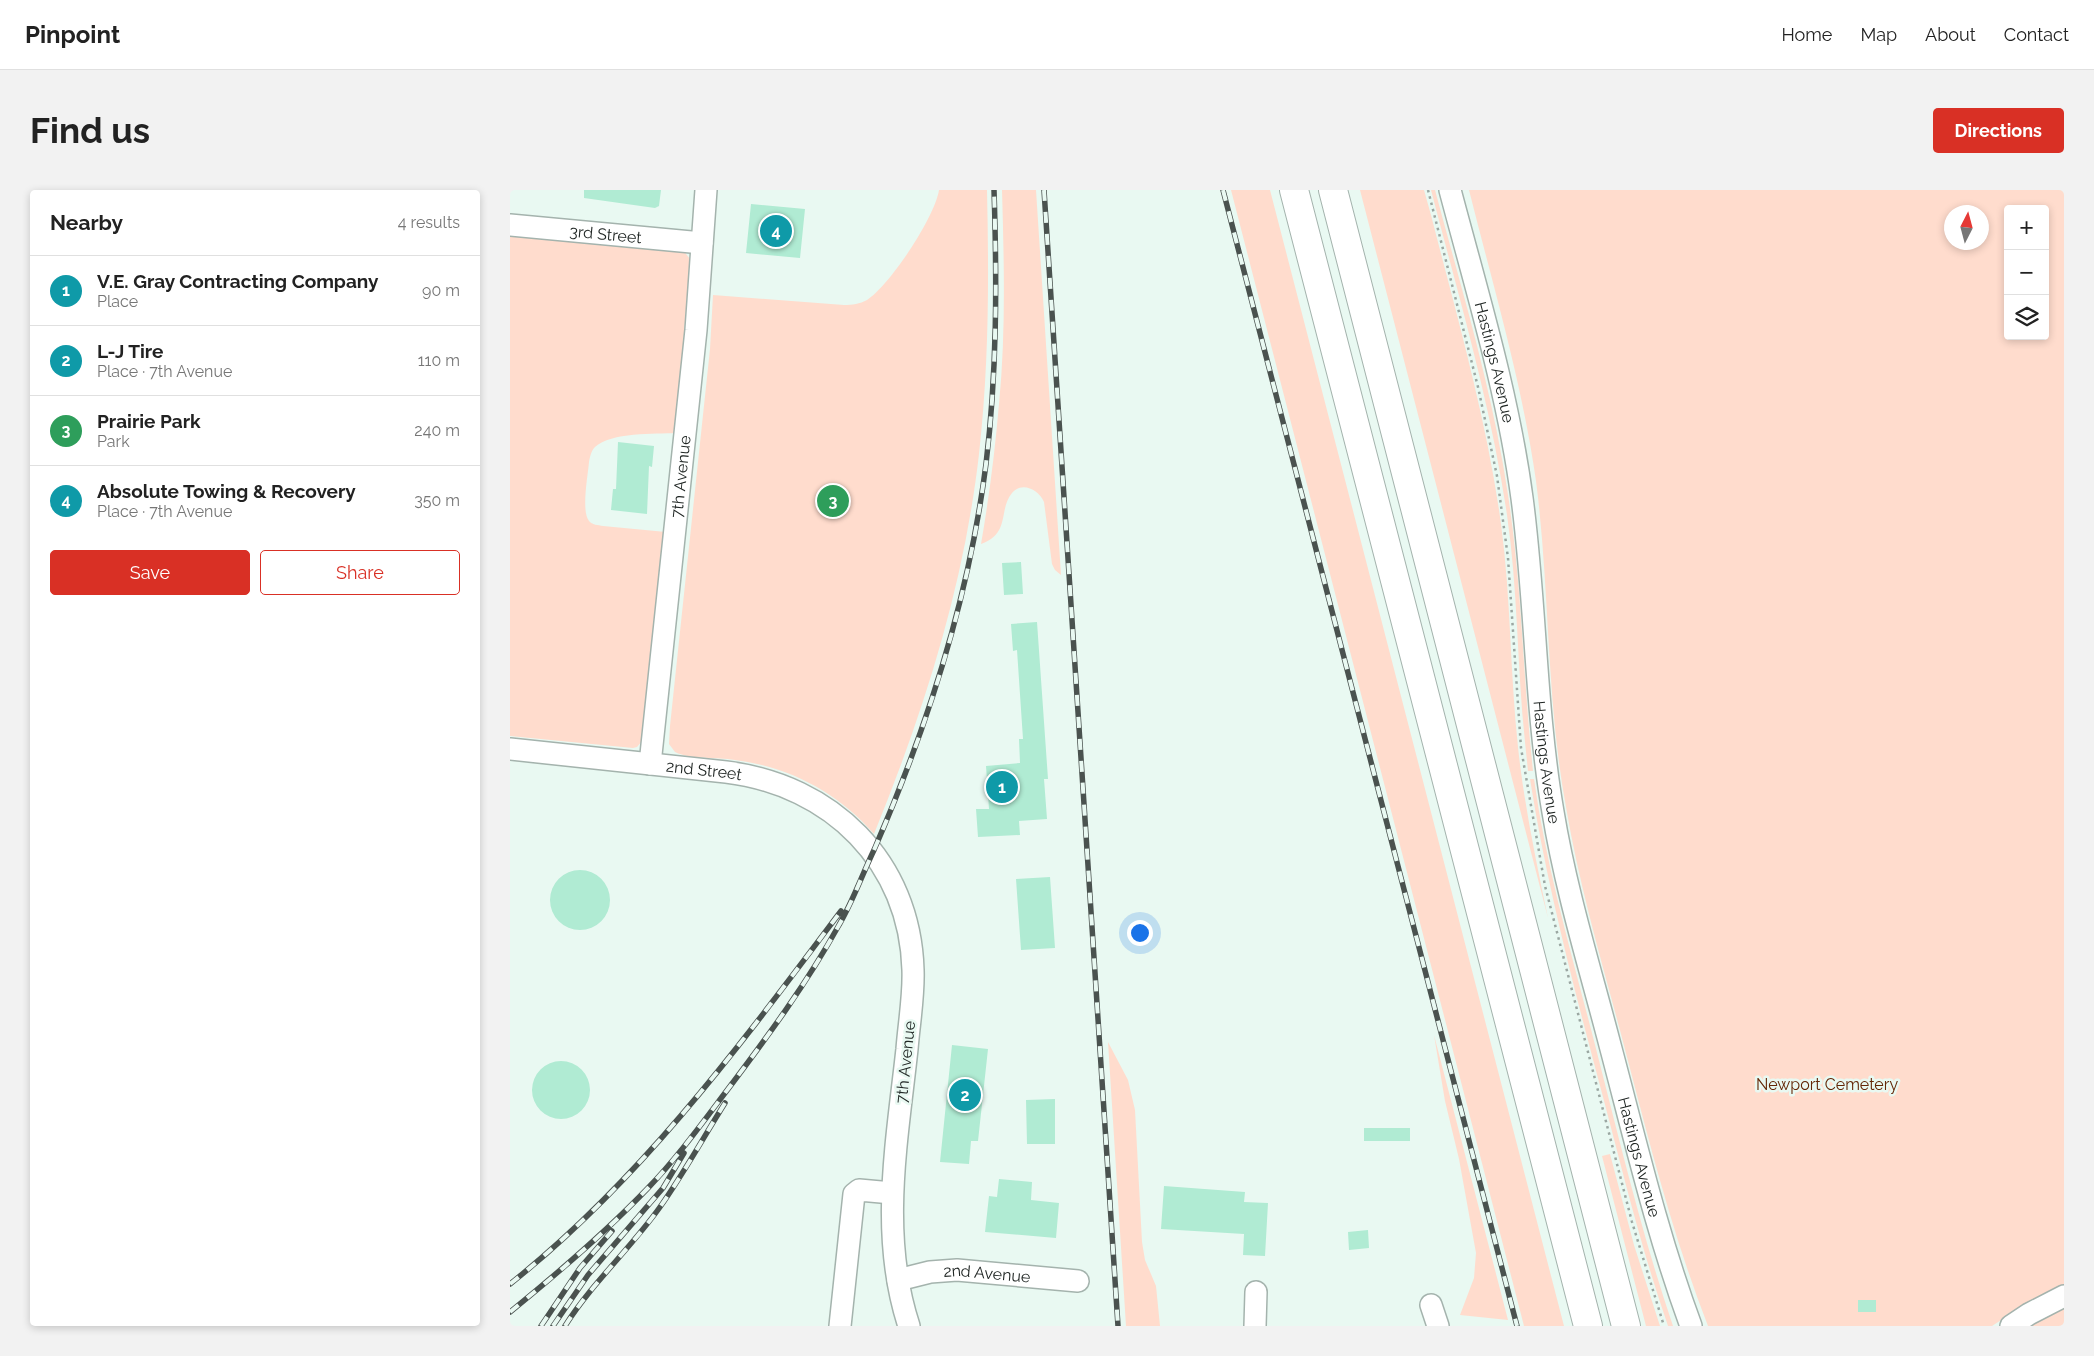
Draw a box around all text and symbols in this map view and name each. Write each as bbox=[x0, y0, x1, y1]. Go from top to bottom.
text: Pinpoint bbox=[25, 20, 120, 49]
text: Home bbox=[1781, 24, 1832, 45]
text: Map bbox=[1860, 24, 1897, 45]
text: About bbox=[1925, 24, 1976, 45]
text: Contact bbox=[2004, 24, 2069, 45]
button: Directions bbox=[1933, 108, 2064, 153]
text: Find us bbox=[30, 110, 150, 151]
north arrow bbox=[1944, 205, 1989, 250]
map controls bbox=[2004, 205, 2049, 340]
button: + bbox=[2004, 205, 2049, 250]
text: Nearby bbox=[50, 210, 123, 235]
pin: 4 bbox=[760, 212, 792, 250]
text: 4 results bbox=[398, 213, 460, 232]
street label: 3rd Street bbox=[569, 222, 643, 247]
button: − bbox=[2004, 250, 2049, 295]
text: V.E. Gray Contracting Company bbox=[97, 270, 379, 292]
text: 1 bbox=[62, 281, 70, 300]
text: 90 m bbox=[422, 281, 460, 300]
text: Place bbox=[97, 292, 138, 311]
button: layers bbox=[2004, 295, 2049, 340]
street label: Hastings Avenue bbox=[1471, 300, 1518, 424]
text: L-J Tire bbox=[97, 340, 163, 362]
text: 2 bbox=[61, 351, 71, 370]
text: 110 m bbox=[418, 351, 460, 370]
text: Place · 7th Avenue bbox=[97, 362, 232, 381]
text: Prairie Park bbox=[97, 410, 201, 432]
text: 3 bbox=[62, 421, 70, 440]
text: 240 m bbox=[414, 421, 460, 440]
text: Park bbox=[97, 432, 130, 451]
street label: 7th Avenue bbox=[667, 434, 695, 519]
text: Absolute Towing & Recovery bbox=[97, 480, 356, 502]
pin: 3 bbox=[817, 482, 849, 520]
text: 4 bbox=[61, 491, 71, 510]
text: 350 m bbox=[414, 491, 460, 510]
text: Place · 7th Avenue bbox=[97, 502, 232, 521]
button: Save bbox=[50, 550, 250, 595]
button: Share bbox=[260, 550, 460, 595]
street label: Hastings Avenue bbox=[1530, 700, 1564, 825]
street label: 2nd Street bbox=[665, 757, 744, 784]
pin: 1 bbox=[986, 768, 1018, 806]
your location bbox=[1127, 920, 1153, 946]
street label: 7th Avenue bbox=[892, 1020, 919, 1104]
park label: Newport Cemetery bbox=[1756, 1075, 1898, 1094]
pin: 2 bbox=[949, 1076, 981, 1114]
street label: Hastings Avenue bbox=[1614, 1095, 1664, 1220]
street label: 2nd Avenue bbox=[943, 1261, 1031, 1287]

